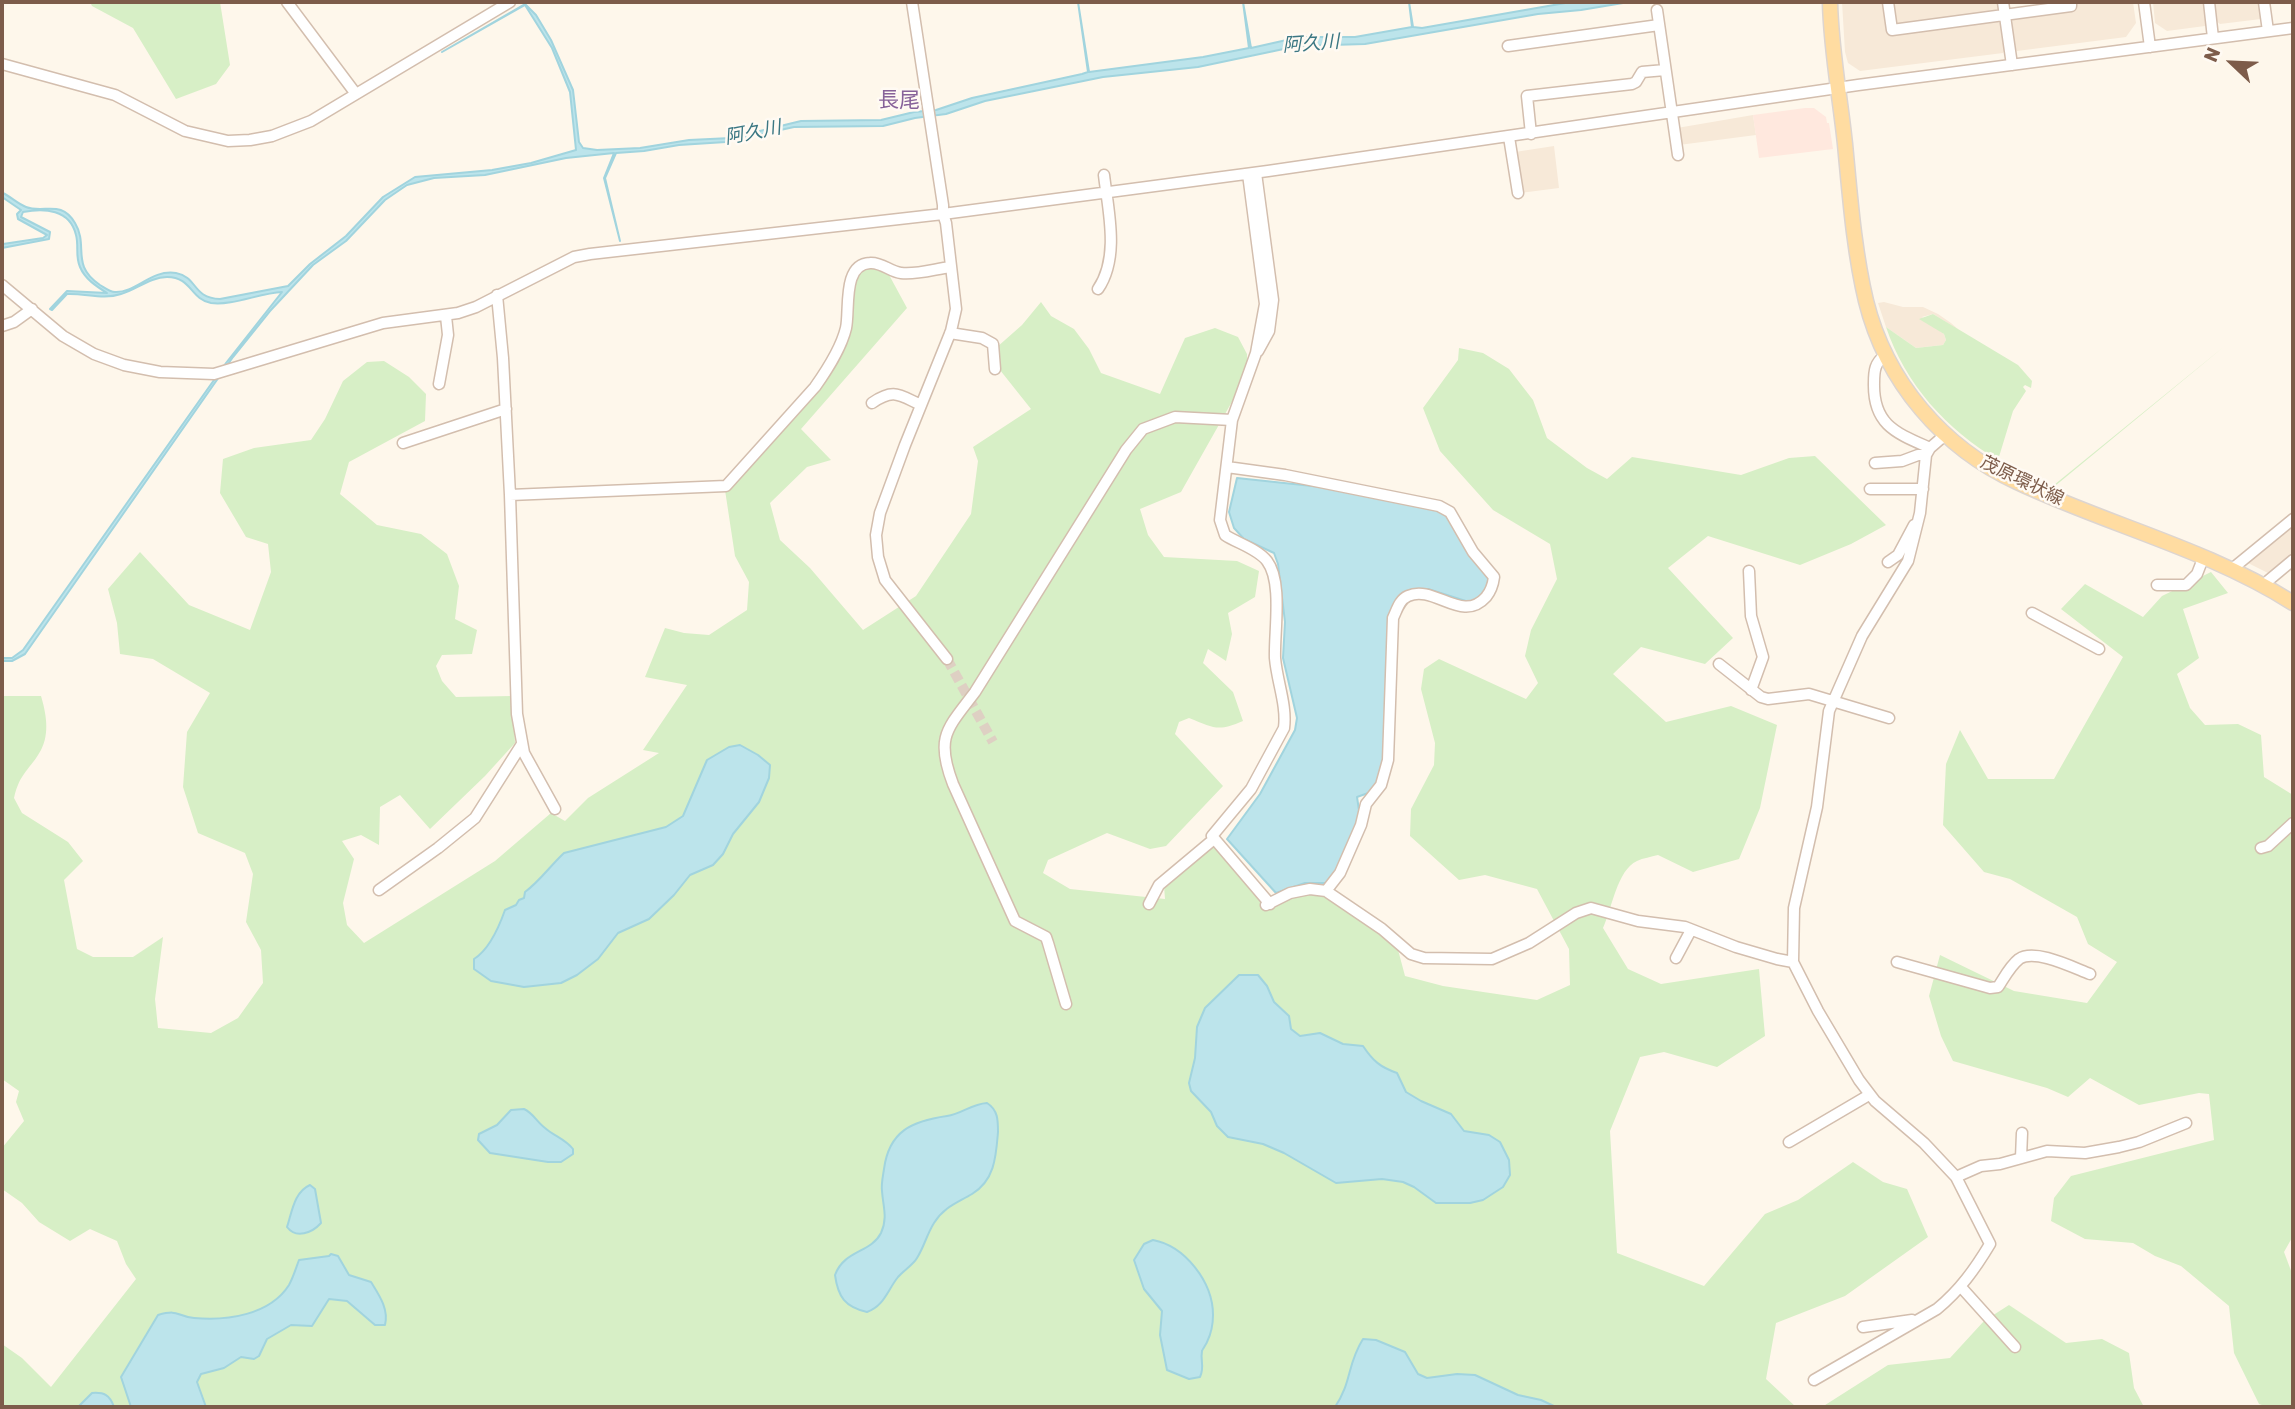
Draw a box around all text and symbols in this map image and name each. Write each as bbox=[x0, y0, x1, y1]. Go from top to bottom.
north arrow bbox=[2197, 28, 2267, 98]
water label: 阿久川 bbox=[1282, 31, 1340, 57]
text: N bbox=[2199, 44, 2225, 65]
district label: 長尾 bbox=[878, 88, 920, 114]
water label: 阿久川 bbox=[723, 116, 783, 150]
street label: 茂原環状線 bbox=[1977, 452, 2067, 510]

